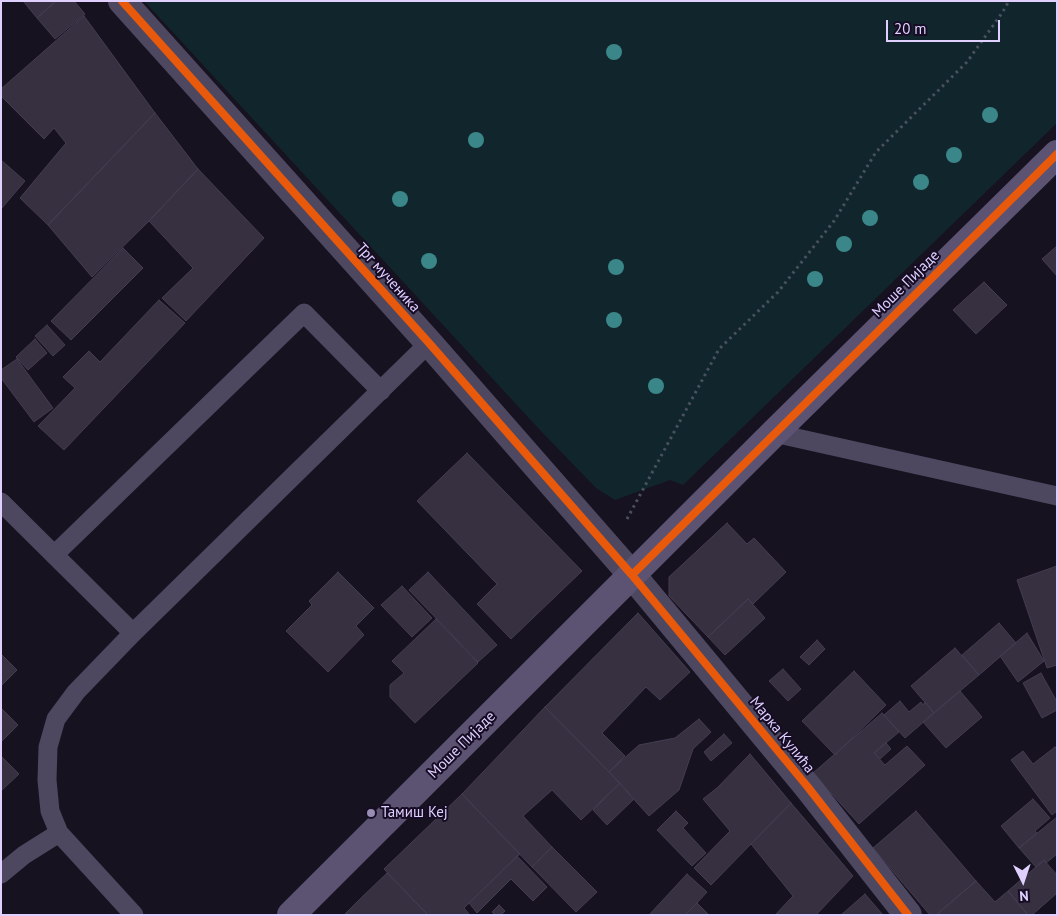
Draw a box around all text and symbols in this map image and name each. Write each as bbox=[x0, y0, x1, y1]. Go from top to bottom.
scale bar bbox=[888, 10, 1002, 42]
text: 20 m bbox=[894, 19, 927, 38]
street label: Трг мученика bbox=[352, 240, 424, 316]
street label: Моше Пијаде bbox=[869, 247, 943, 321]
street label: Марка Кулића bbox=[746, 693, 818, 777]
street label: Моше Пијаде bbox=[425, 708, 499, 782]
place label: Тамиш Кеј bbox=[381, 804, 448, 822]
marker: Тамиш Кеј bbox=[365, 807, 377, 819]
north arrow bbox=[998, 856, 1048, 906]
text: N bbox=[1019, 887, 1029, 905]

